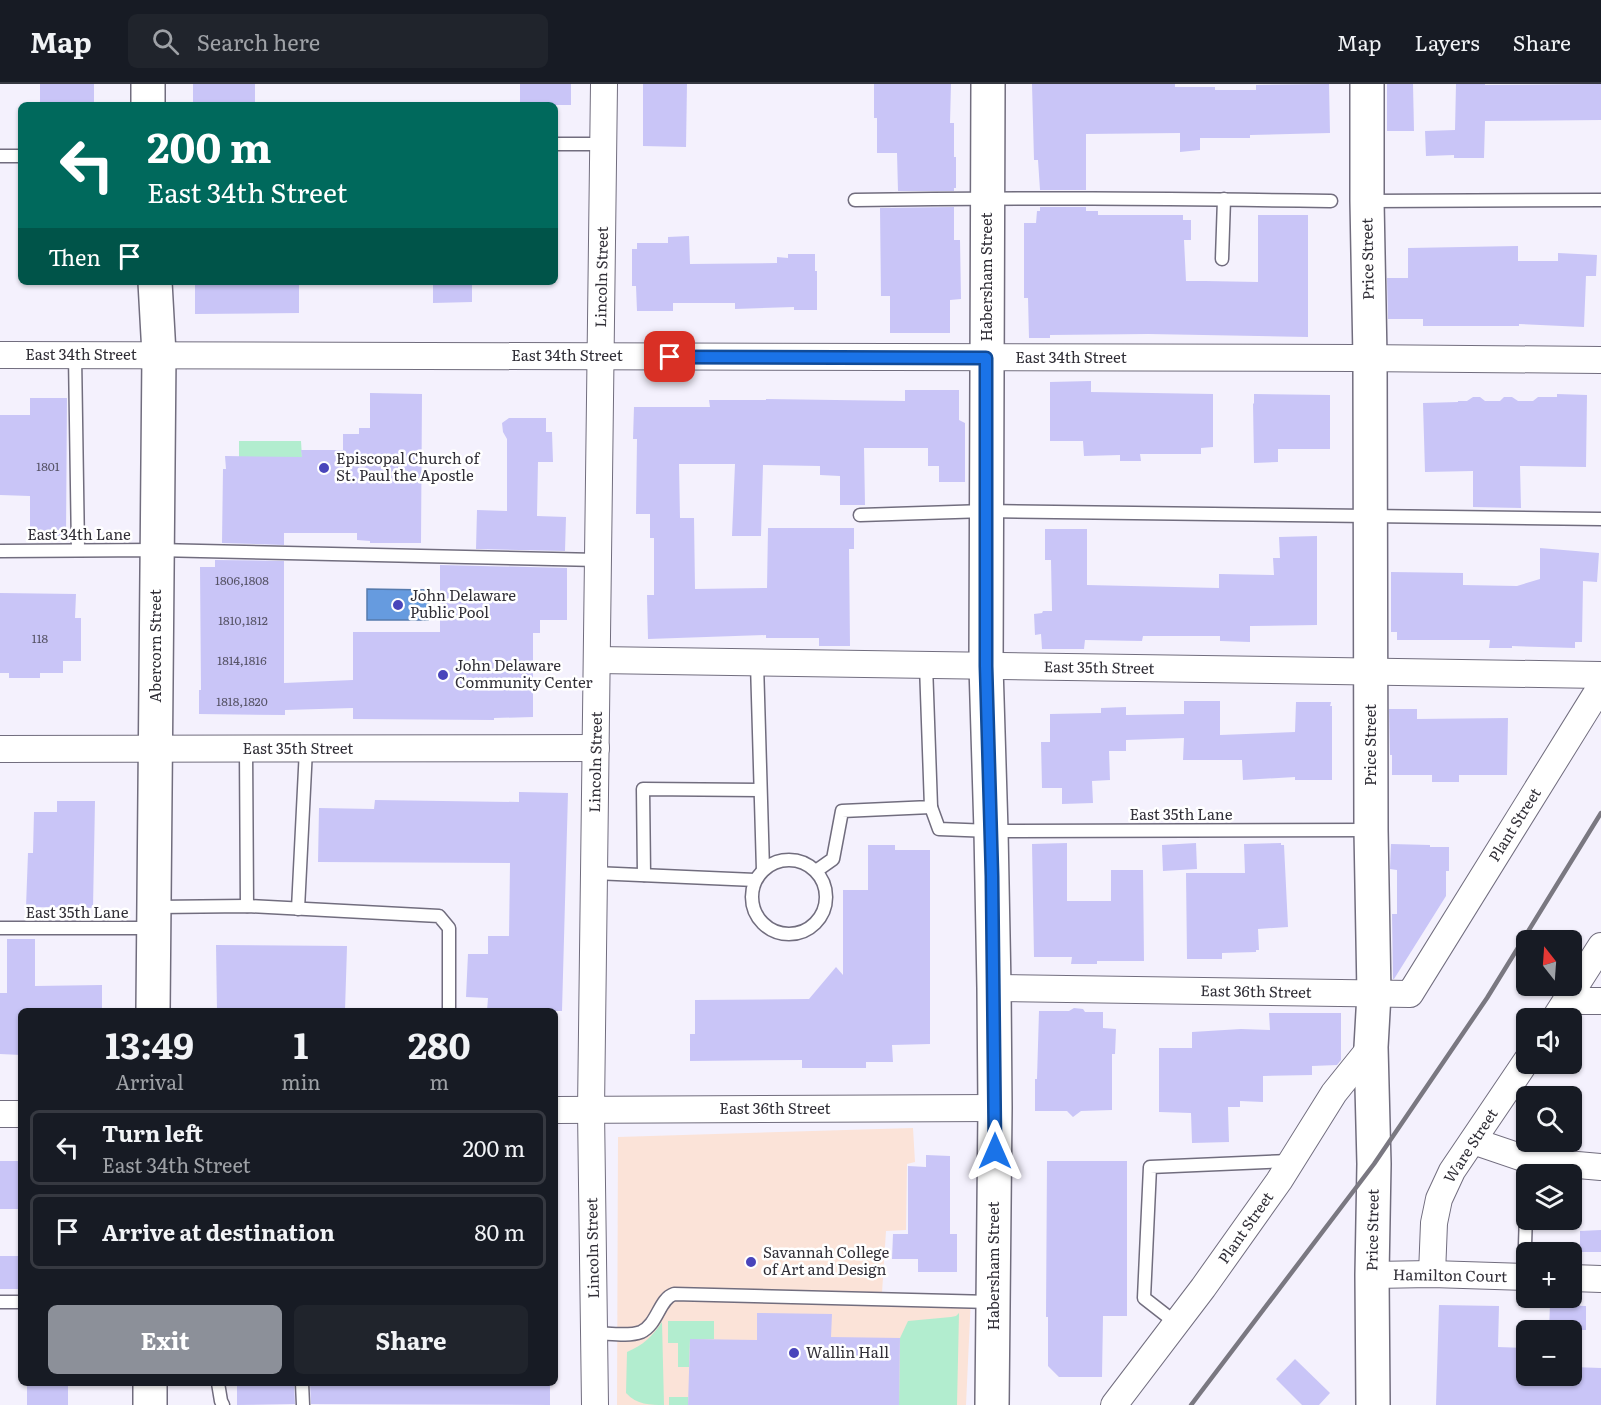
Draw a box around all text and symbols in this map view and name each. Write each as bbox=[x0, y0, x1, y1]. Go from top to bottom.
search box bbox=[128, 14, 548, 68]
text: Map bbox=[30, 20, 92, 62]
icon: search bbox=[149, 25, 182, 58]
text: Search here bbox=[197, 25, 320, 58]
text: Map bbox=[1337, 26, 1382, 57]
text: Layers bbox=[1415, 26, 1480, 57]
text: Share bbox=[1513, 26, 1571, 57]
text: 200 m bbox=[147, 114, 272, 176]
icon: left bbox=[48, 126, 126, 204]
text: East 34th Street bbox=[147, 171, 348, 211]
street label: Habersham Street bbox=[974, 212, 997, 342]
street label: Price Street bbox=[1354, 218, 1379, 300]
street label: Lincoln Street bbox=[588, 226, 613, 328]
text: Then bbox=[48, 240, 101, 273]
icon: arrive bbox=[113, 240, 146, 273]
pin bbox=[644, 331, 695, 382]
icon: arrive bbox=[653, 340, 686, 373]
street label: East 34th Street bbox=[25, 342, 137, 365]
street label: East 34th Street bbox=[511, 343, 623, 366]
street label: East 34th Street bbox=[1015, 345, 1127, 368]
place label: Episcopal Church of St. Paul the Apostle bbox=[336, 446, 480, 486]
house number: 1801 bbox=[36, 457, 60, 475]
marker: Episcopal Church of St. Paul the Apostle bbox=[317, 461, 331, 475]
street label: East 34th Lane bbox=[27, 522, 131, 545]
house number: 1806,1808 bbox=[215, 571, 269, 589]
place label: John Delaware Public Pool bbox=[410, 583, 516, 623]
street label: Abercorn Street bbox=[143, 589, 166, 703]
marker: John Delaware Public Pool bbox=[391, 598, 405, 612]
house number: 1810,1812 bbox=[218, 611, 268, 629]
house number: 118 bbox=[32, 629, 49, 647]
house number: 1814,1816 bbox=[217, 651, 267, 669]
place label: John Delaware Community Center bbox=[455, 653, 593, 693]
street label: East 35th Street bbox=[1043, 654, 1155, 679]
marker: John Delaware Community Center bbox=[436, 668, 450, 682]
house number: 1818,1820 bbox=[216, 692, 268, 710]
street label: Price Street bbox=[1358, 704, 1381, 786]
street label: Lincoln Street bbox=[582, 711, 607, 813]
street label: East 35th Street bbox=[243, 736, 353, 759]
street label: Plant Street bbox=[1482, 783, 1546, 866]
street label: East 35th Lane bbox=[1130, 802, 1233, 825]
street label: East 35th Lane bbox=[26, 900, 129, 923]
north arrow bbox=[1516, 930, 1582, 996]
map controls bbox=[1516, 930, 1582, 1386]
street label: East 36th Street bbox=[1200, 978, 1312, 1003]
button: sound bbox=[1516, 1008, 1582, 1074]
text: 13:49 bbox=[105, 1017, 194, 1070]
text: 1 bbox=[294, 1017, 308, 1070]
text: 280 bbox=[408, 1017, 471, 1070]
text: Arrival bbox=[116, 1066, 184, 1096]
text: min bbox=[281, 1066, 321, 1096]
text: m bbox=[430, 1066, 449, 1096]
button: search bbox=[1516, 1086, 1582, 1152]
street label: East 36th Street bbox=[719, 1096, 831, 1119]
street label: Ware Street bbox=[1437, 1103, 1502, 1187]
text: Turn left bbox=[102, 1116, 203, 1149]
position arrow bbox=[963, 1119, 1027, 1183]
icon: left bbox=[51, 1131, 84, 1164]
text: 200 m bbox=[463, 1131, 525, 1164]
text: East 34th Street bbox=[102, 1149, 251, 1179]
button: layers bbox=[1516, 1164, 1582, 1230]
street label: Plant Street bbox=[1211, 1186, 1278, 1268]
street label: Price Street bbox=[1359, 1189, 1384, 1271]
street label: Lincoln Street bbox=[579, 1197, 604, 1299]
street label: Habersham Street bbox=[981, 1201, 1004, 1331]
icon: arrive bbox=[51, 1215, 84, 1248]
text: Arrive at destination bbox=[102, 1215, 335, 1248]
text: 80 m bbox=[474, 1215, 525, 1248]
place label: Savannah College of Art and Design bbox=[763, 1240, 889, 1280]
button: + bbox=[1516, 1242, 1582, 1308]
marker: Savannah College of Art and Design bbox=[744, 1255, 758, 1269]
street label: Hamilton Court bbox=[1393, 1262, 1507, 1287]
button: Exit bbox=[48, 1305, 282, 1374]
button: Share bbox=[294, 1305, 528, 1374]
button: − bbox=[1516, 1320, 1582, 1386]
place label: Wallin Hall bbox=[806, 1340, 889, 1363]
marker: Wallin Hall bbox=[787, 1346, 801, 1360]

